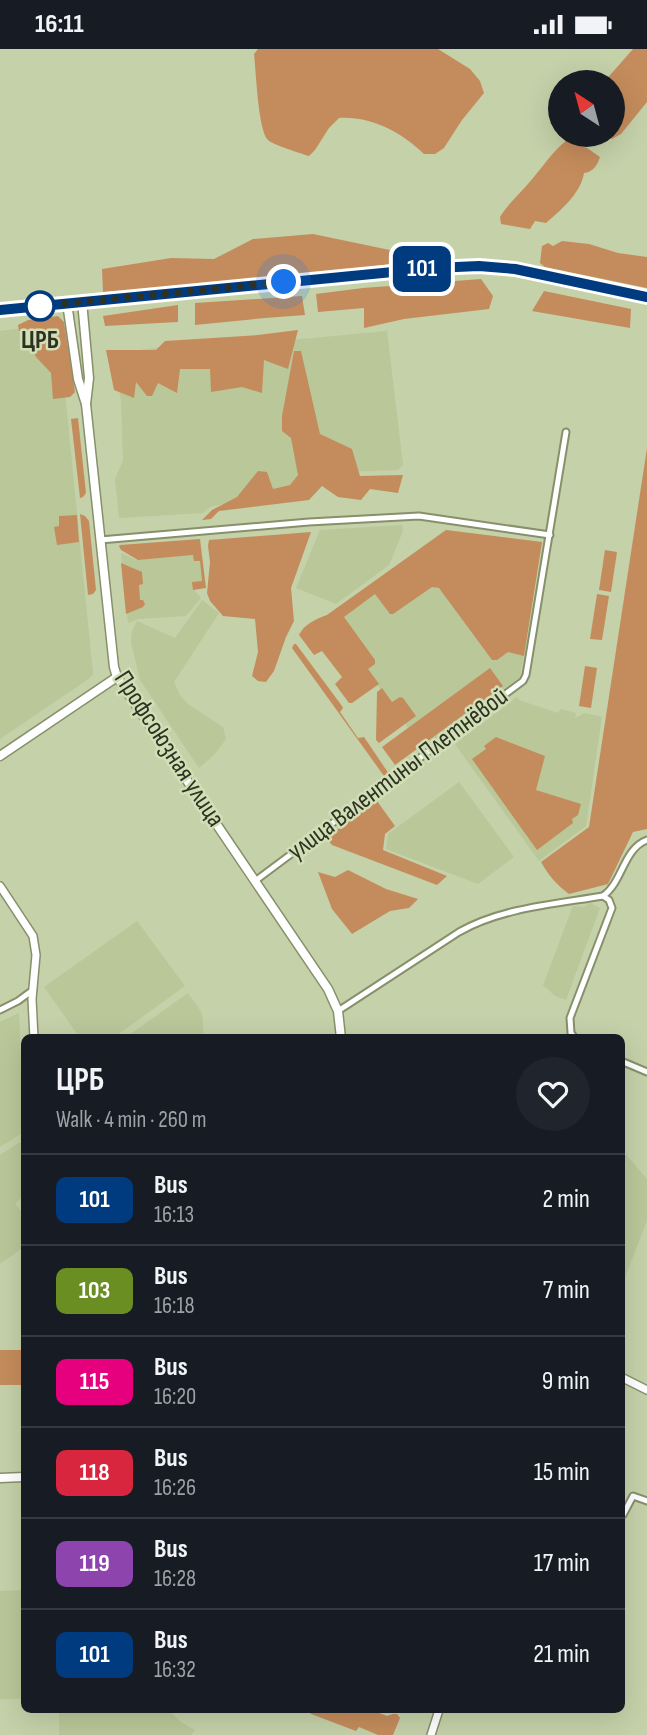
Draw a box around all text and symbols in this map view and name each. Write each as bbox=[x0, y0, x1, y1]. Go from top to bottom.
text: 16:11 bbox=[35, 9, 84, 40]
north arrow bbox=[548, 70, 625, 147]
map controls bbox=[548, 70, 625, 147]
line badge: 101 bbox=[382, 246, 462, 292]
text: 101 bbox=[407, 254, 437, 283]
your location bbox=[266, 264, 301, 299]
marker: ЦРБ bbox=[25, 291, 55, 321]
place label: ЦРБ bbox=[21, 325, 59, 356]
street label: Профсоюзная улица bbox=[107, 665, 231, 833]
street label: улица Валентины Плетнёвой bbox=[282, 681, 514, 867]
button: heart bbox=[516, 1057, 590, 1131]
text: ЦРБ bbox=[56, 1060, 104, 1100]
text: Walk · 4 min · 260 m bbox=[56, 1106, 206, 1134]
text: Bus bbox=[154, 1170, 188, 1201]
text: 2 min bbox=[542, 1184, 590, 1215]
text: 101 bbox=[79, 1185, 110, 1214]
text: 16:13 bbox=[154, 1201, 194, 1229]
text: Bus bbox=[154, 1261, 188, 1292]
text: 7 min bbox=[543, 1275, 590, 1306]
text: 103 bbox=[79, 1276, 110, 1305]
text: 16:18 bbox=[154, 1292, 195, 1320]
text: Bus bbox=[154, 1352, 188, 1383]
text: 9 min bbox=[542, 1366, 590, 1397]
text: 115 bbox=[80, 1367, 109, 1396]
text: 16:20 bbox=[154, 1383, 196, 1411]
text: Bus bbox=[154, 1443, 188, 1474]
text: 15 min bbox=[534, 1457, 590, 1488]
text: 118 bbox=[79, 1458, 110, 1487]
text: 16:26 bbox=[154, 1474, 196, 1502]
text: Bus bbox=[154, 1534, 188, 1565]
text: 17 min bbox=[534, 1548, 590, 1579]
text: 119 bbox=[79, 1549, 110, 1578]
text: 16:28 bbox=[154, 1565, 196, 1593]
text: Bus bbox=[154, 1625, 188, 1656]
text: 21 min bbox=[533, 1639, 590, 1670]
text: 101 bbox=[79, 1640, 110, 1669]
text: 16:32 bbox=[154, 1656, 196, 1684]

